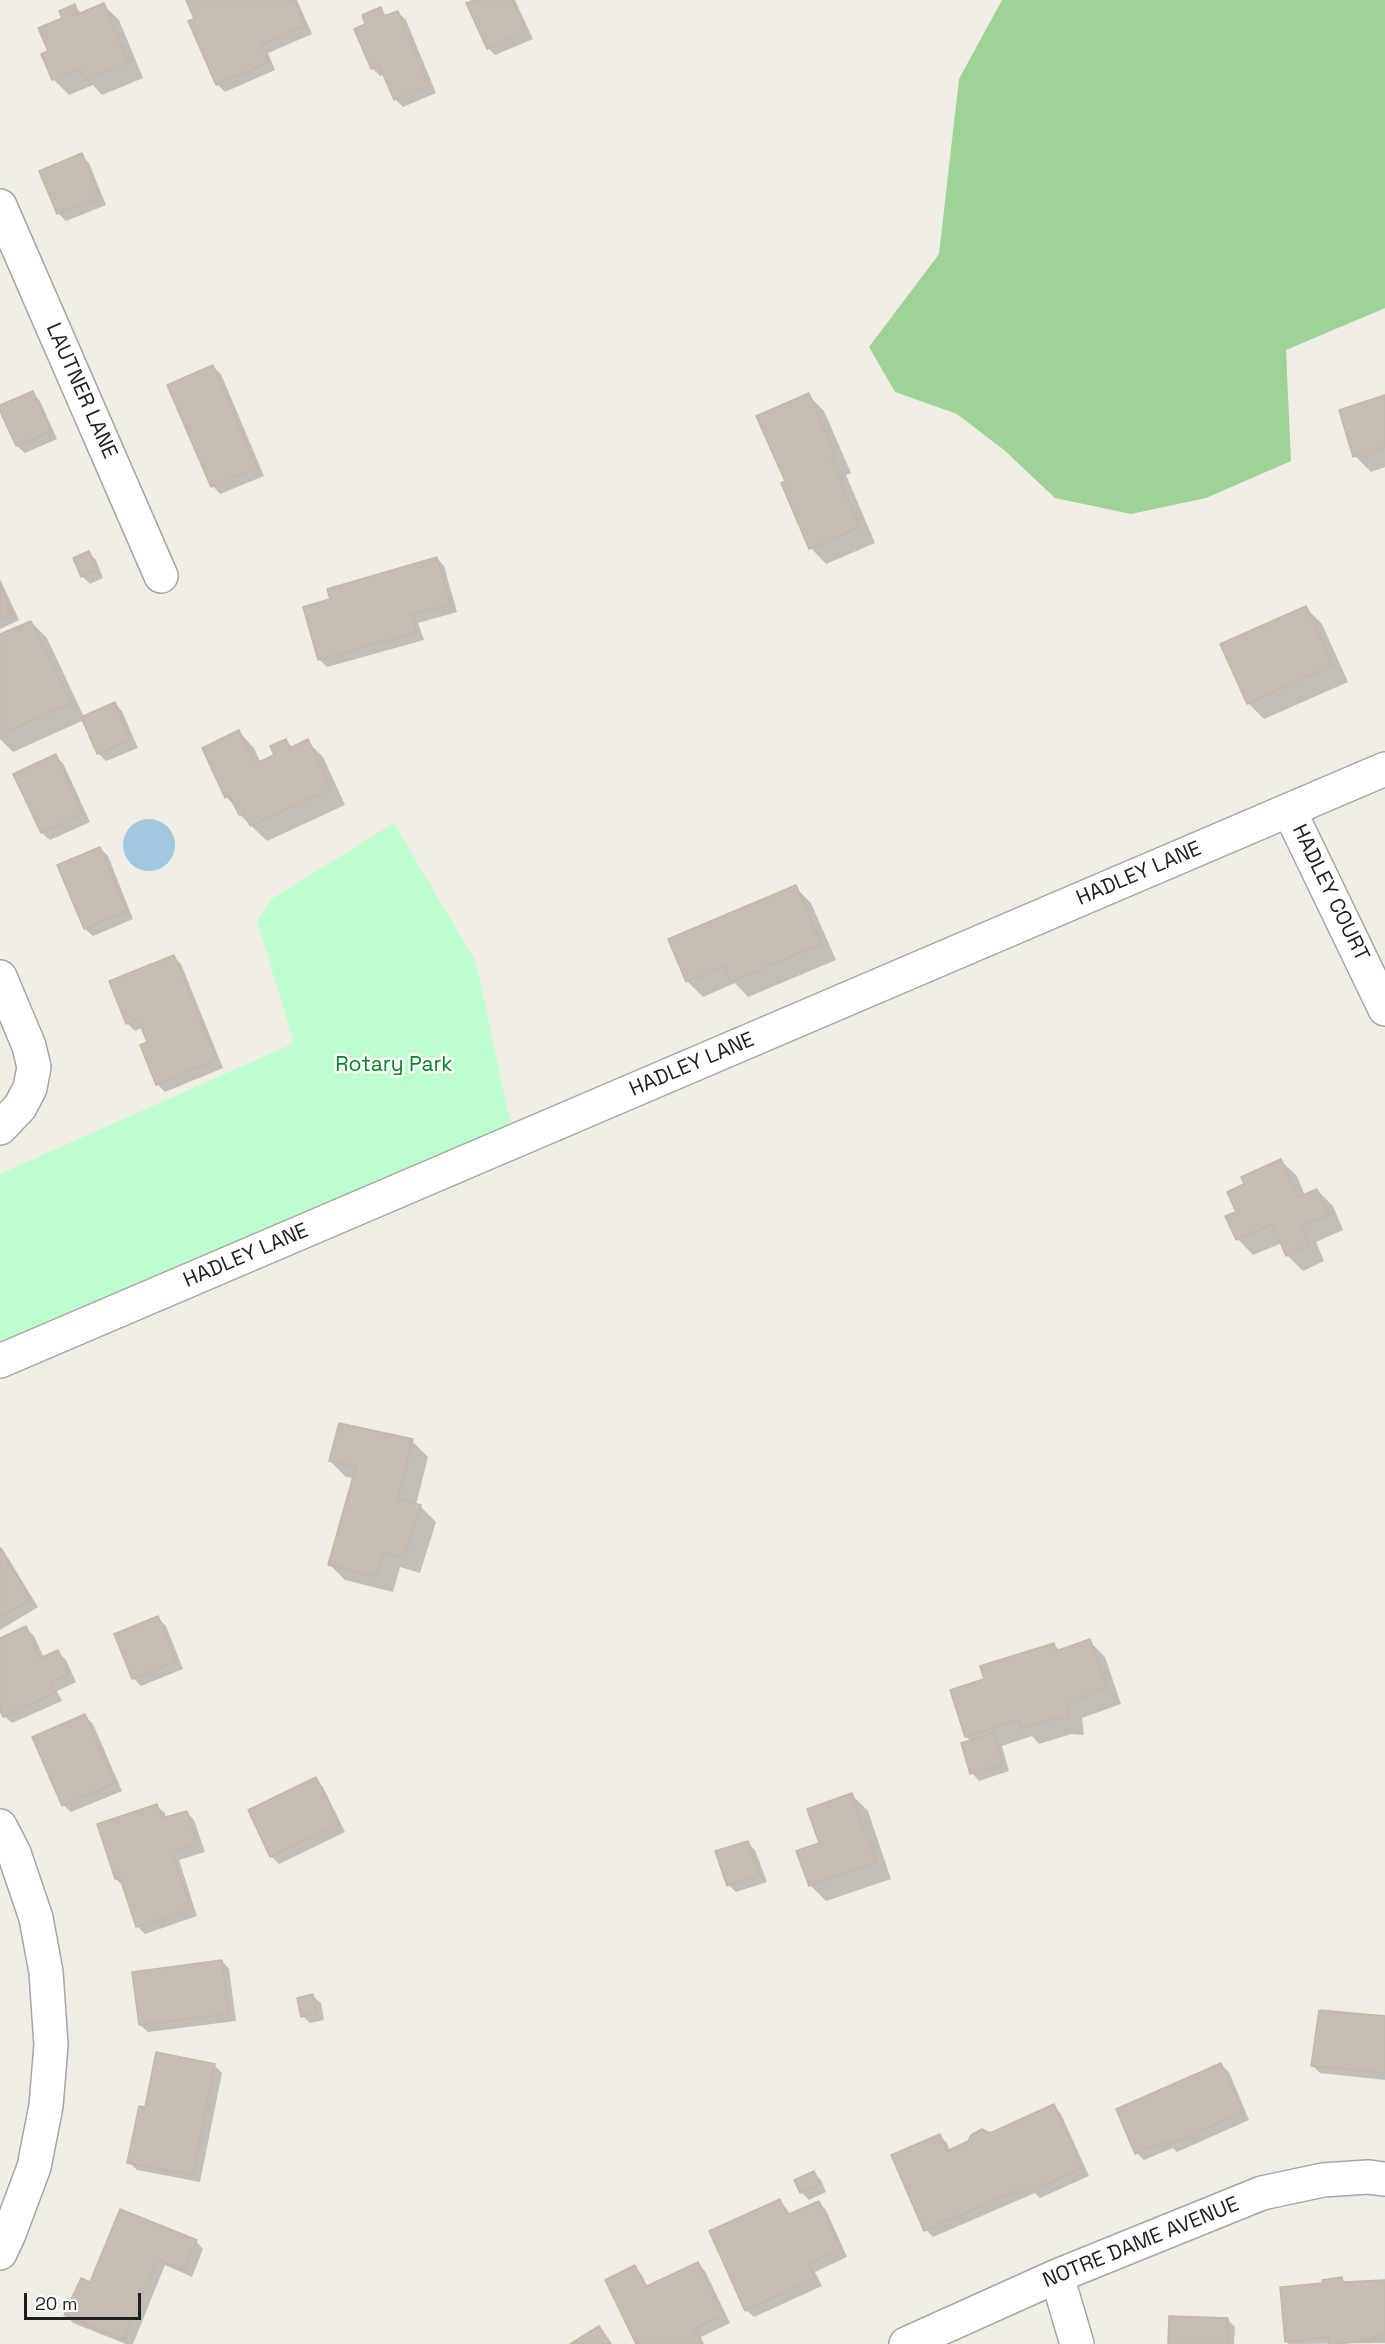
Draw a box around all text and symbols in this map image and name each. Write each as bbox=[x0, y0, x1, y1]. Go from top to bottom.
street label: LAUTNER LANE bbox=[40, 319, 122, 463]
street label: HADLEY COURT bbox=[1286, 820, 1374, 966]
street label: HADLEY LANE bbox=[1073, 836, 1205, 912]
street label: HADLEY LANE bbox=[626, 1027, 758, 1103]
park label: Rotary Park bbox=[335, 1052, 453, 1078]
street label: HADLEY LANE bbox=[180, 1218, 312, 1294]
street label: NOTRE DAME AVENUE bbox=[1039, 2192, 1243, 2294]
scale bar bbox=[27, 2281, 144, 2319]
text: 20 m bbox=[35, 2292, 78, 2315]

